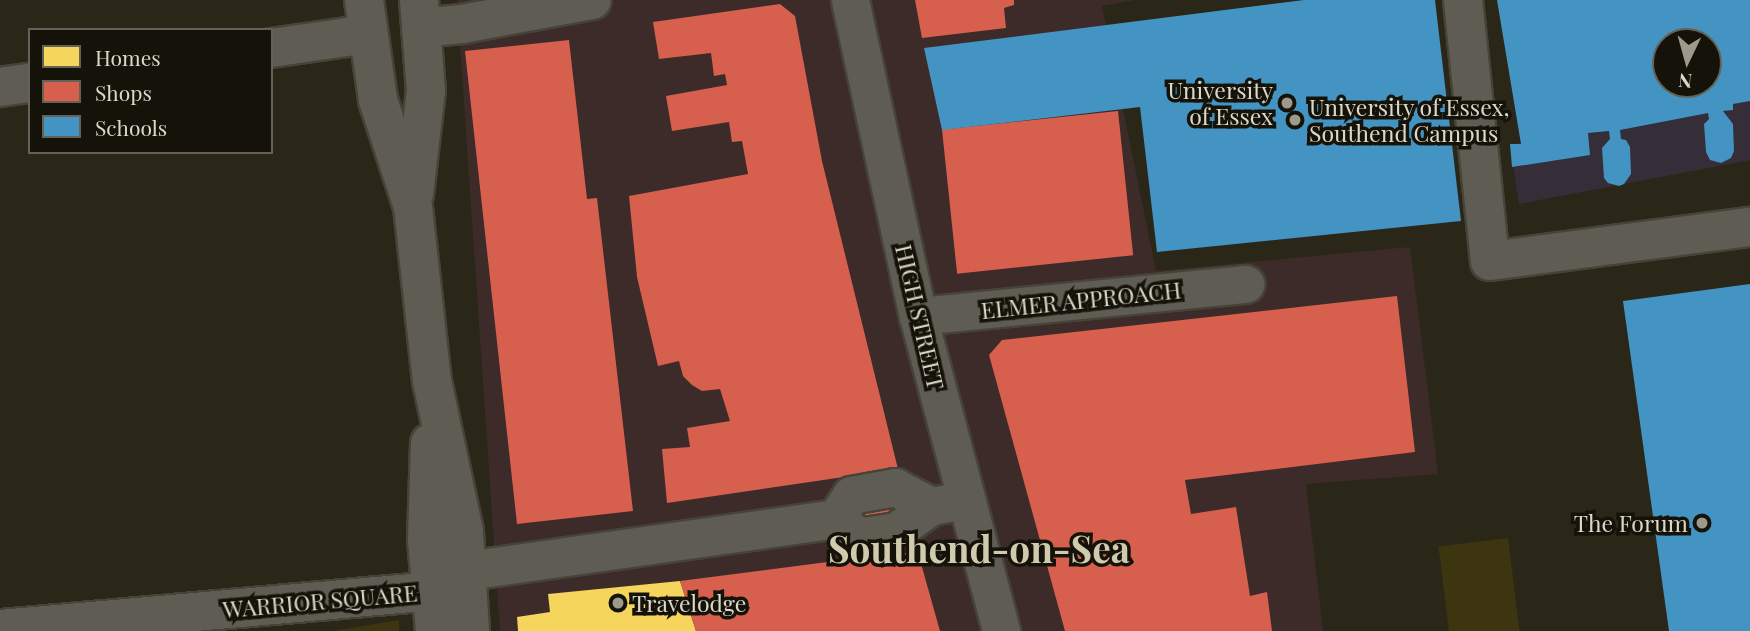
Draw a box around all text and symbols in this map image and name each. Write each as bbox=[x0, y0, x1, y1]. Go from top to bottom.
legend bbox=[28, 28, 273, 154]
north arrow bbox=[1652, 28, 1722, 98]
text: Homes bbox=[95, 43, 161, 71]
text: N bbox=[1677, 68, 1693, 95]
place label: University of Essex bbox=[1168, 76, 1273, 130]
text: Shops bbox=[95, 78, 152, 106]
place label: University of Essex, Southend Campus bbox=[1309, 93, 1510, 147]
marker: University of Essex bbox=[1279, 95, 1295, 111]
marker: University of Essex, Southend Campus bbox=[1287, 112, 1303, 128]
text: Schools bbox=[95, 113, 167, 141]
street label: HIGH STREET bbox=[890, 242, 950, 392]
street label: ELMER APPROACH bbox=[979, 276, 1183, 324]
place label: The Forum bbox=[1574, 509, 1688, 537]
marker: The Forum bbox=[1694, 515, 1710, 531]
district label: Southend-on-Sea bbox=[828, 526, 1130, 570]
street label: WARRIOR SQUARE bbox=[221, 579, 419, 623]
place label: Travelodge bbox=[632, 589, 746, 617]
marker: Travelodge bbox=[610, 595, 626, 611]

